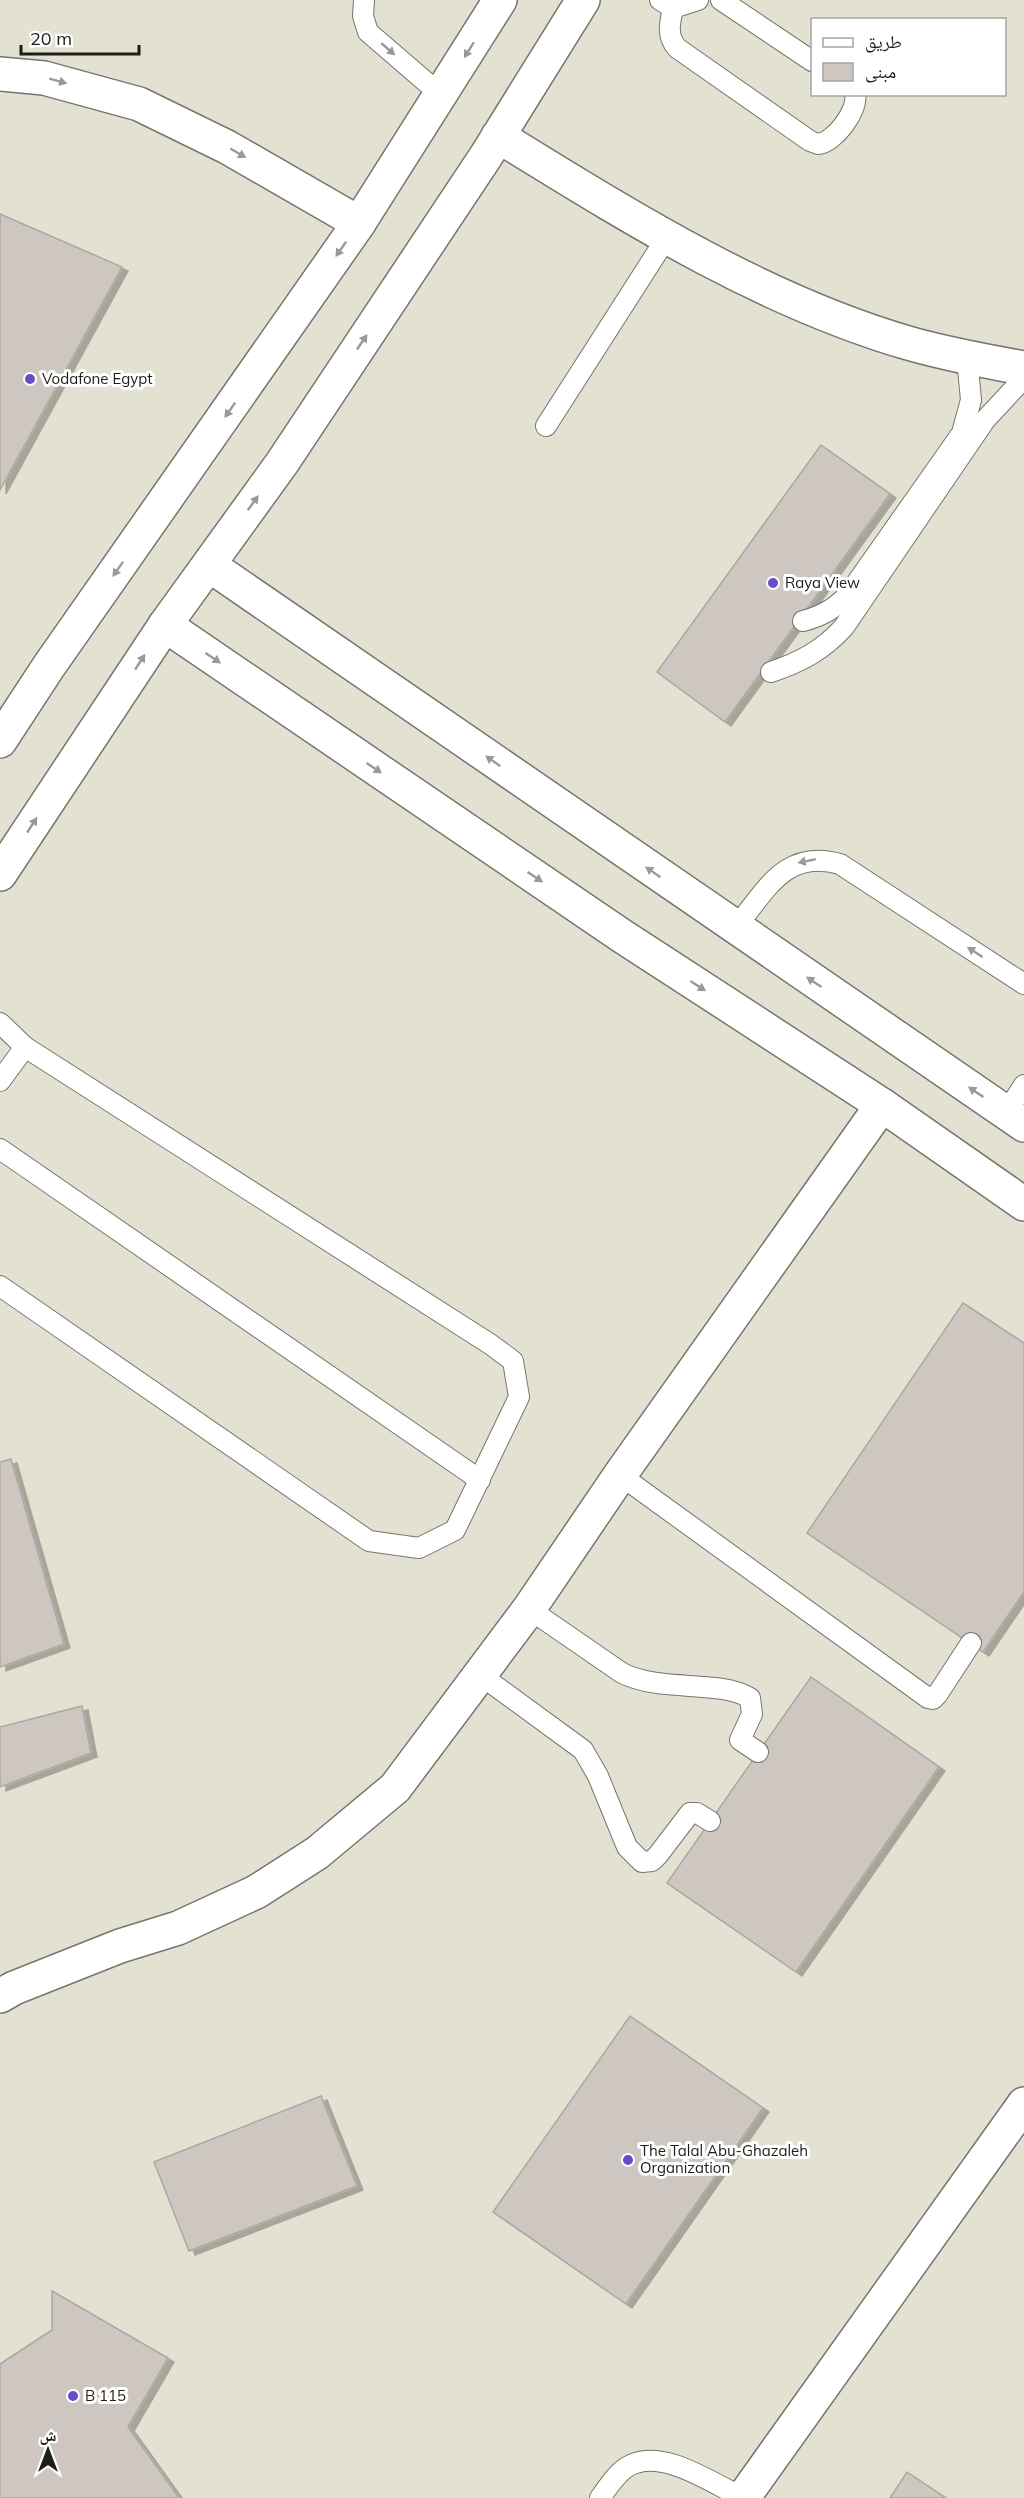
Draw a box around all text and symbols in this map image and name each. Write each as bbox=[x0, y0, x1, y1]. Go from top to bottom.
scale bar bbox=[21, 18, 140, 56]
legend bbox=[811, 18, 1006, 96]
text: 20 m bbox=[30, 27, 72, 50]
text: طريق bbox=[865, 30, 902, 53]
one-way arrow bbox=[380, 42, 396, 55]
one-way arrow bbox=[464, 42, 475, 58]
text: مبنى bbox=[865, 60, 896, 83]
one-way arrow bbox=[49, 77, 67, 87]
one-way arrow bbox=[230, 148, 247, 158]
one-way arrow bbox=[335, 241, 347, 257]
one-way arrow bbox=[356, 334, 367, 350]
place label: Vodafone Egypt bbox=[42, 369, 152, 388]
marker: Vodafone Egypt bbox=[23, 372, 37, 386]
one-way arrow bbox=[224, 401, 236, 417]
one-way arrow bbox=[246, 496, 258, 511]
one-way arrow bbox=[113, 561, 124, 577]
place label: Raya View bbox=[785, 573, 860, 592]
marker: Raya View bbox=[766, 576, 780, 590]
one-way arrow bbox=[205, 652, 221, 663]
one-way arrow bbox=[134, 655, 146, 671]
one-way arrow bbox=[485, 756, 501, 767]
one-way arrow bbox=[366, 762, 382, 773]
one-way arrow bbox=[26, 817, 37, 833]
one-way arrow bbox=[797, 857, 816, 866]
one-way arrow bbox=[646, 866, 662, 878]
one-way arrow bbox=[527, 871, 543, 883]
one-way arrow bbox=[967, 947, 983, 958]
one-way arrow bbox=[807, 976, 823, 988]
one-way arrow bbox=[689, 980, 706, 991]
one-way arrow bbox=[968, 1086, 984, 1098]
place label: The Talal Abu-Ghazaleh Organization bbox=[640, 2141, 808, 2177]
marker: The Talal Abu-Ghazaleh Organization bbox=[621, 2153, 635, 2167]
place label: B 115 bbox=[85, 2386, 126, 2405]
marker: B 115 bbox=[66, 2389, 80, 2403]
north arrow bbox=[18, 2420, 78, 2480]
text: ش bbox=[40, 2425, 57, 2445]

